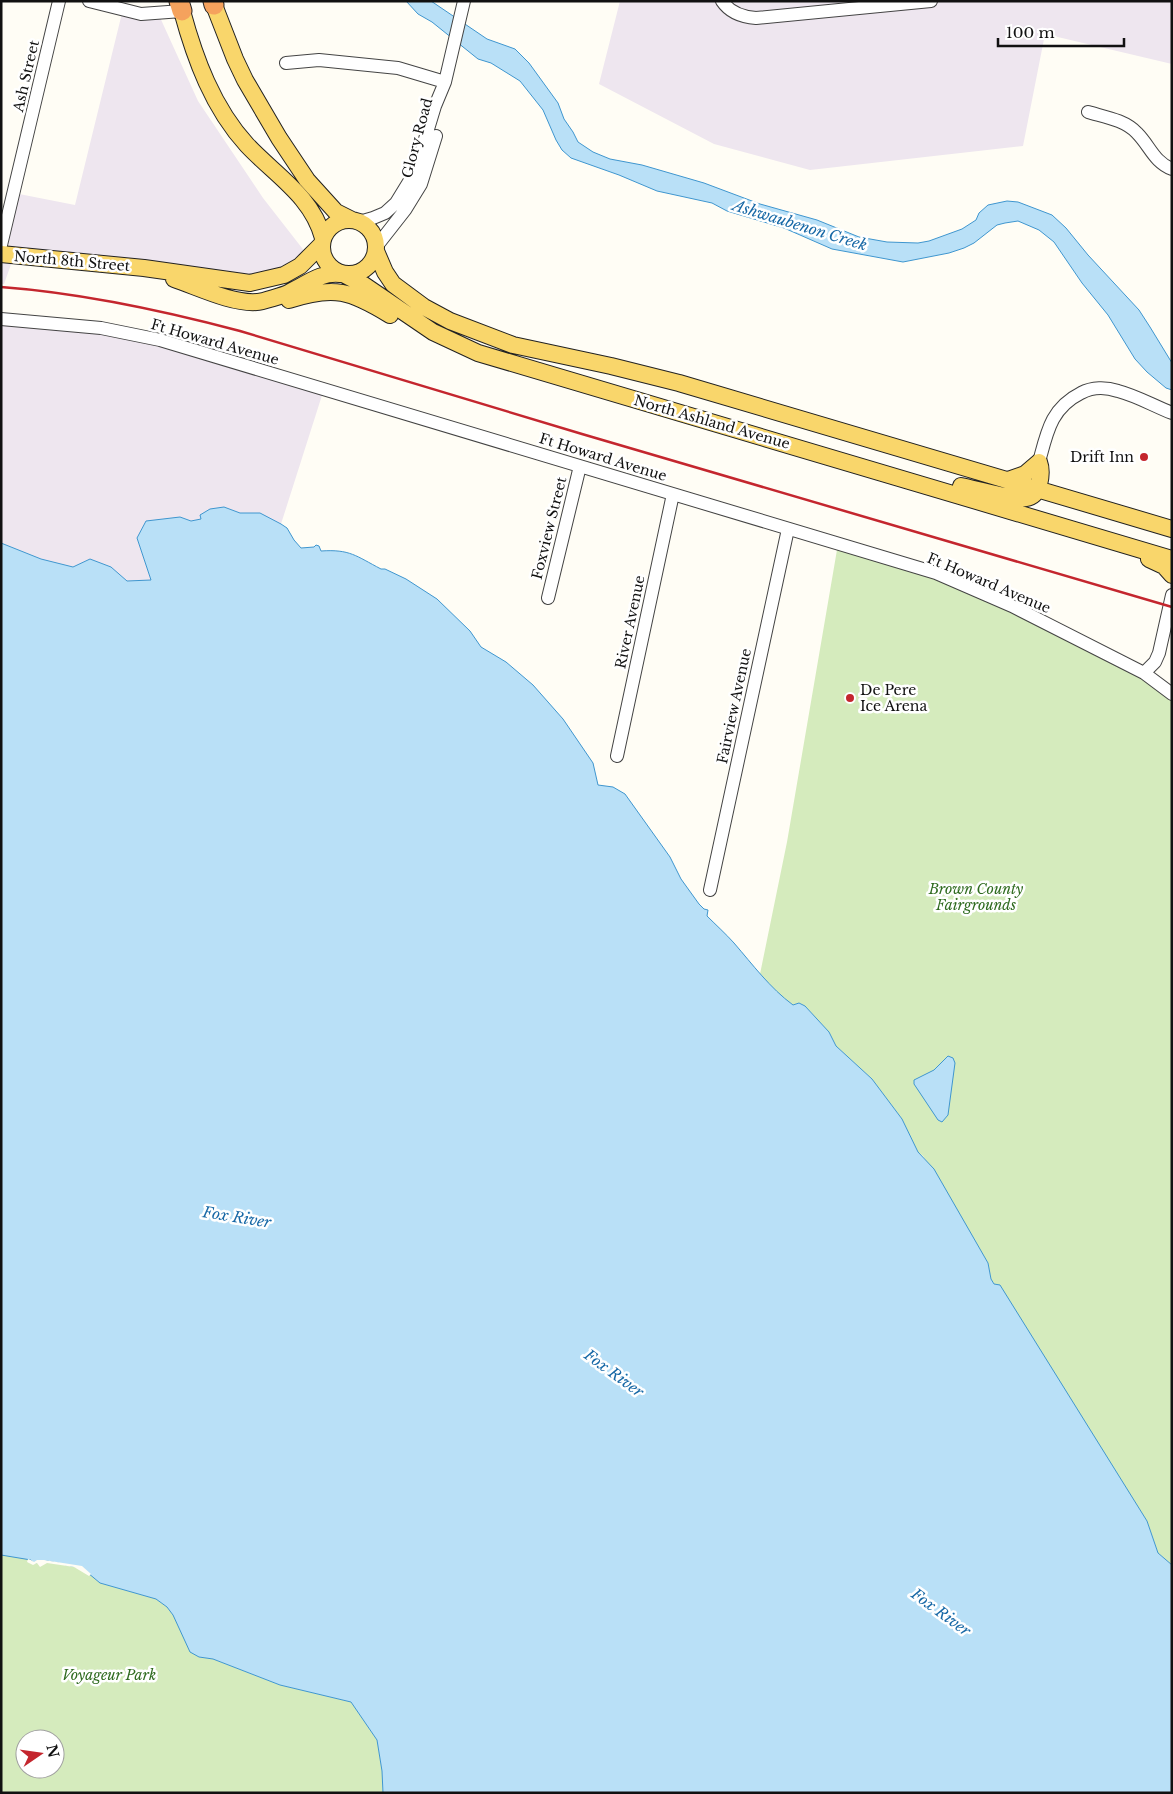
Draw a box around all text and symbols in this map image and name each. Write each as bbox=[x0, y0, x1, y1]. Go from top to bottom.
scale bar bbox=[998, 15, 1124, 47]
text: 100 m bbox=[1006, 23, 1055, 42]
street label: Ash Street bbox=[9, 38, 43, 115]
street label: Glory Road bbox=[398, 95, 436, 180]
water label: Ashwaubenon Creek bbox=[729, 195, 869, 254]
street label: North 8th Street bbox=[13, 247, 132, 275]
street label: Ft Howard Avenue bbox=[149, 315, 281, 369]
street label: North Ashland Avenue bbox=[632, 391, 792, 453]
street label: Ft Howard Avenue bbox=[537, 429, 669, 485]
place label: Drift Inn bbox=[1070, 448, 1134, 466]
marker: Drift Inn bbox=[1138, 451, 1150, 463]
street label: Foxview Street bbox=[528, 474, 571, 581]
street label: Ft Howard Avenue bbox=[925, 549, 1053, 617]
street label: River Avenue bbox=[611, 574, 649, 670]
street label: Fairview Avenue bbox=[713, 647, 755, 765]
place label: De Pere Ice Arena bbox=[860, 681, 927, 715]
marker: De Pere Ice Arena bbox=[844, 692, 856, 704]
park label: Brown County Fairgrounds bbox=[928, 880, 1024, 914]
water label: Fox River bbox=[200, 1202, 274, 1232]
water label: Fox River bbox=[580, 1344, 648, 1402]
water label: Fox River bbox=[907, 1583, 975, 1641]
park label: Voyageur Park bbox=[62, 1666, 156, 1684]
north arrow bbox=[15, 1729, 65, 1779]
text: N bbox=[42, 1743, 63, 1760]

